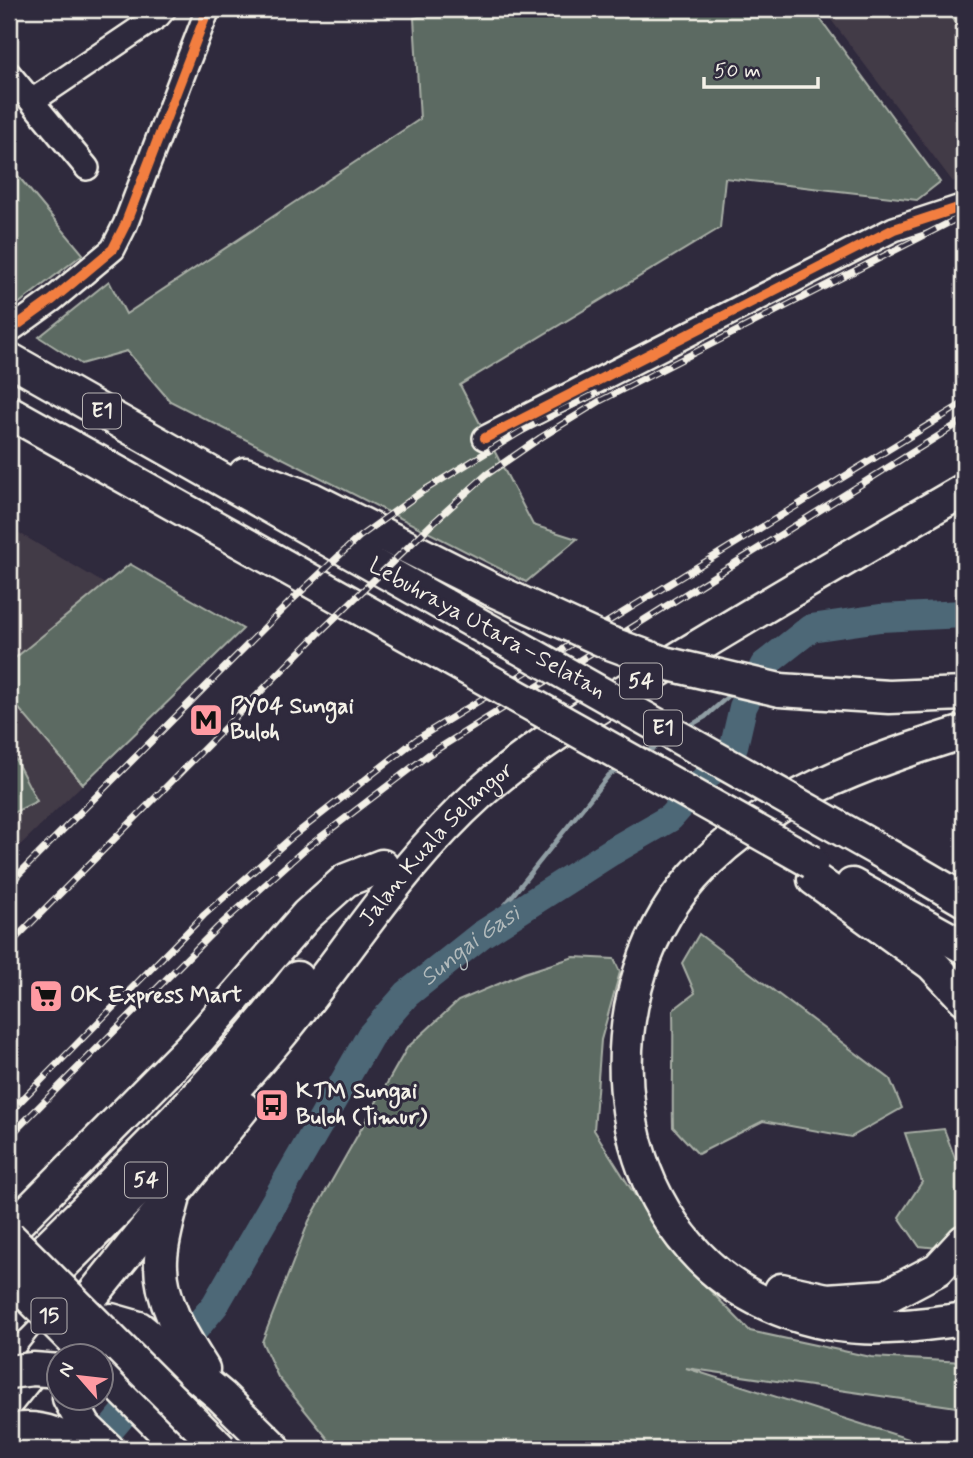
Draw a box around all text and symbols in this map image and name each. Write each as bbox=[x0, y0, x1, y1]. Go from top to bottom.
scale bar bbox=[704, 46, 817, 90]
text: 50 m bbox=[714, 57, 761, 85]
road number: E1 bbox=[83, 394, 121, 428]
street label: Lebuhraya Utara–Selatan bbox=[363, 551, 611, 707]
road number: 54 bbox=[620, 664, 662, 698]
place label: PY04 Sungai Buloh bbox=[230, 692, 354, 748]
metro station icon: PY04 Sungai Buloh bbox=[187, 701, 225, 739]
road number: E1 bbox=[644, 710, 682, 746]
street label: Jalan Kuala Selangor bbox=[353, 755, 520, 933]
water label: Sungai Gasi bbox=[414, 898, 527, 993]
supermarket icon: OK Express Mart bbox=[27, 977, 65, 1015]
place label: OK Express Mart bbox=[70, 981, 242, 1011]
place label: KTM Sungai Buloh (Timur) bbox=[296, 1077, 428, 1133]
bus stop icon: KTM Sungai Buloh (Timur) bbox=[253, 1086, 291, 1124]
road number: 54 bbox=[125, 1162, 167, 1198]
road number: 15 bbox=[32, 1298, 66, 1334]
north arrow bbox=[46, 1342, 116, 1412]
text: N bbox=[52, 1358, 80, 1381]

